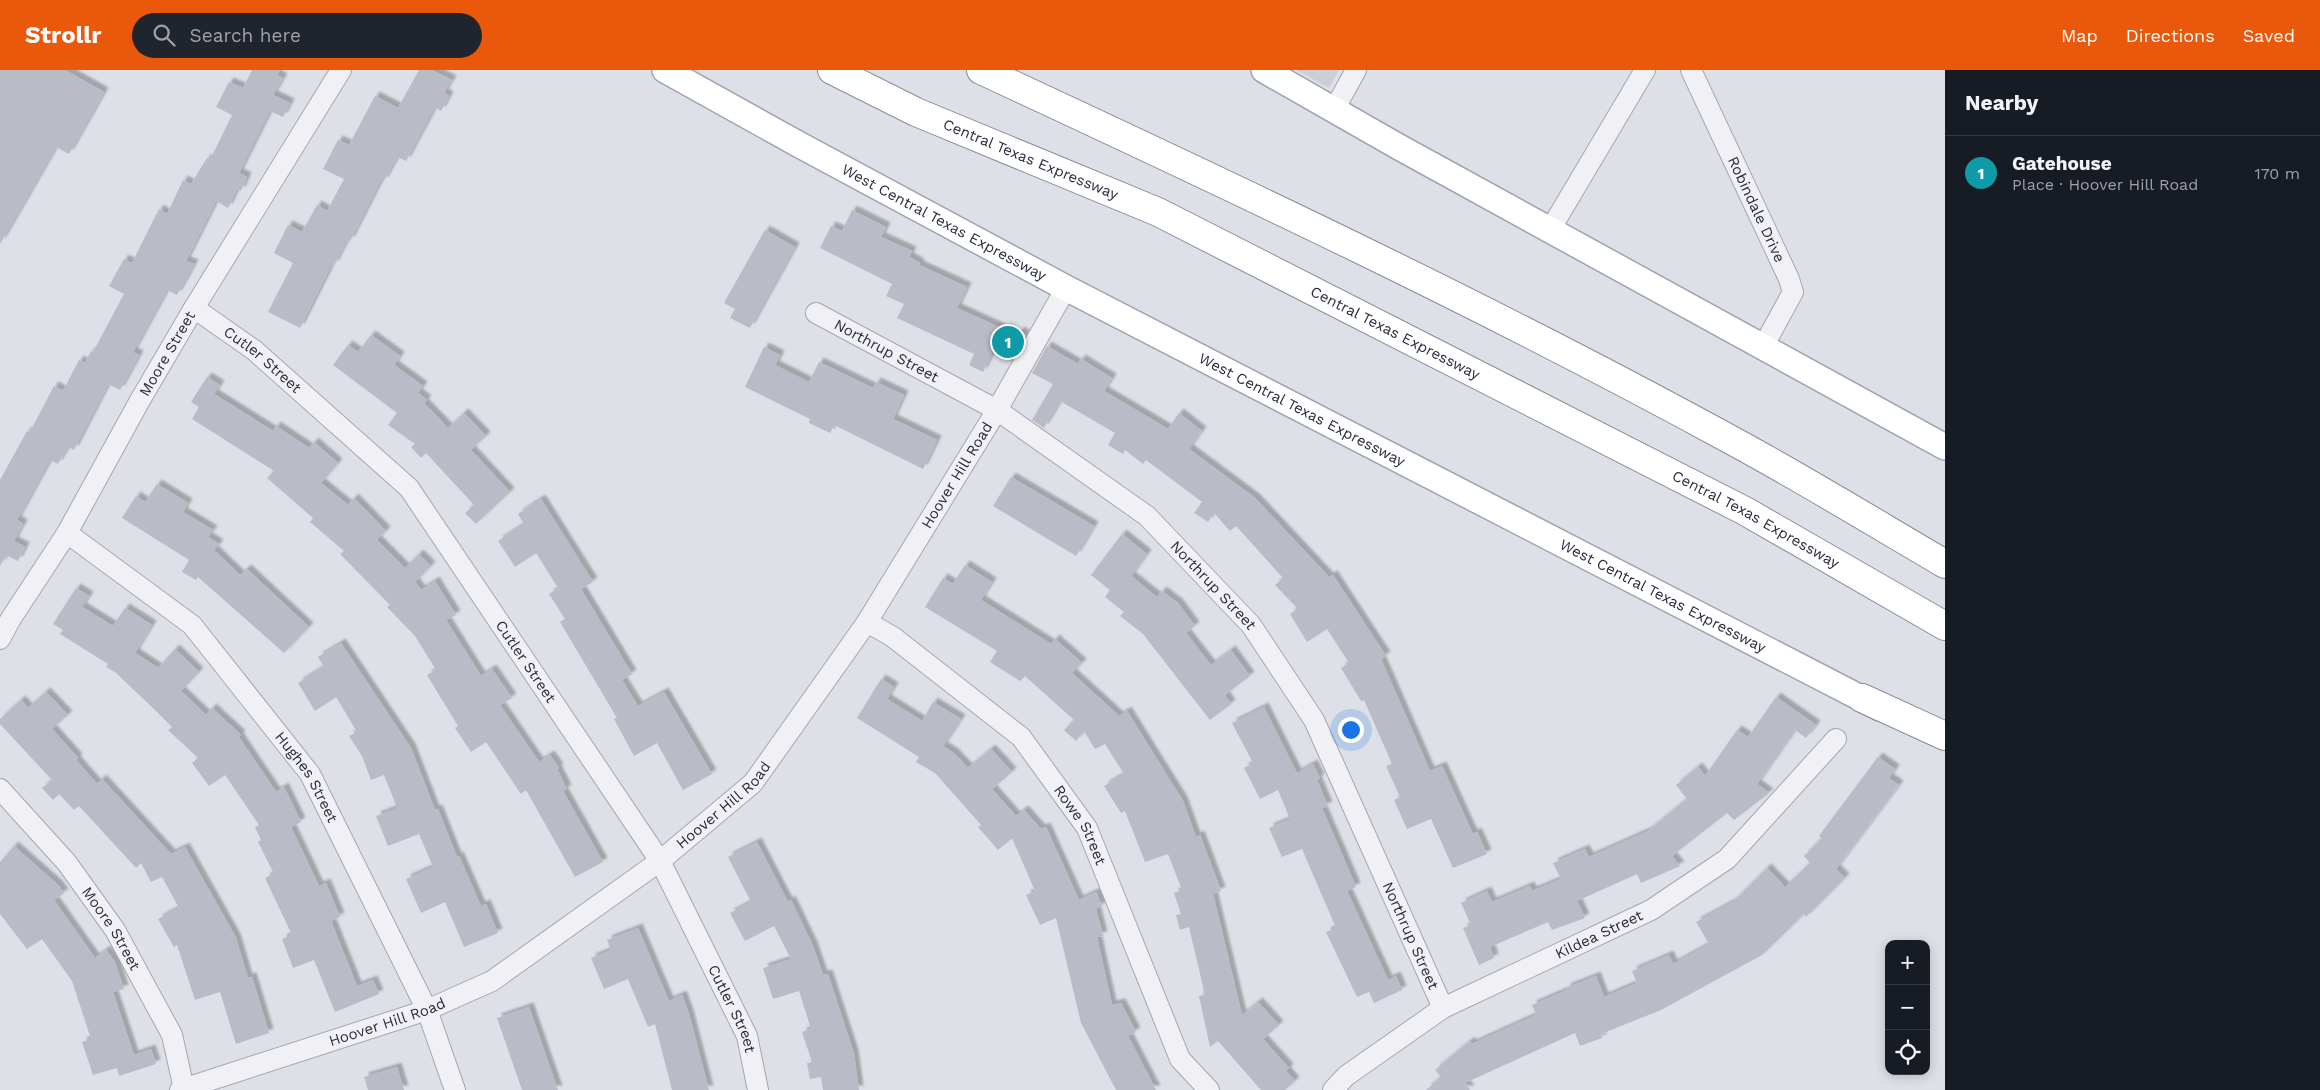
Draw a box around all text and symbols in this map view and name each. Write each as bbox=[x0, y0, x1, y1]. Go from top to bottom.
search box bbox=[132, 13, 482, 58]
text: Strollr bbox=[25, 21, 102, 49]
icon: search bbox=[150, 21, 178, 49]
text: Search here bbox=[190, 24, 301, 47]
text: Map bbox=[2061, 25, 2098, 46]
text: Directions bbox=[2126, 25, 2215, 46]
text: Saved bbox=[2243, 25, 2295, 46]
text: Nearby bbox=[1965, 90, 2038, 115]
street label: Central Texas Expressway bbox=[940, 115, 1121, 204]
text: Gatehouse bbox=[2012, 152, 2112, 175]
street label: Robindale Drive bbox=[1724, 154, 1789, 265]
street label: West Central Texas Expressway bbox=[839, 160, 1050, 285]
text: 1 bbox=[1978, 164, 1984, 183]
text: 170 m bbox=[2254, 164, 2300, 183]
text: Place · Hoover Hill Road bbox=[2012, 175, 2198, 194]
street label: Central Texas Expressway bbox=[1307, 282, 1483, 384]
street label: Moore Street bbox=[135, 307, 200, 399]
street label: Northrup Street bbox=[831, 315, 943, 387]
street label: Cutler Street bbox=[220, 323, 306, 397]
pin: 1 bbox=[992, 323, 1024, 361]
street label: West Central Texas Expressway bbox=[1196, 349, 1408, 471]
street label: Hoover Hill Road bbox=[917, 419, 996, 532]
street label: Central Texas Expressway bbox=[1669, 466, 1843, 572]
street label: West Central Texas Expressway bbox=[1557, 535, 1769, 657]
street label: Northrup Street bbox=[1167, 537, 1261, 633]
street label: Cutler Street bbox=[492, 617, 560, 707]
your location bbox=[1338, 717, 1364, 743]
street label: Hughes Street bbox=[271, 728, 342, 826]
street label: Hoover Hill Road bbox=[672, 758, 774, 853]
street label: Rowe Street bbox=[1050, 782, 1110, 868]
street label: Northrup Street bbox=[1379, 879, 1443, 993]
street label: Moore Street bbox=[78, 883, 145, 974]
street label: Kildea Street bbox=[1552, 906, 1646, 963]
map controls bbox=[1885, 940, 1930, 1075]
button: + bbox=[1885, 940, 1930, 985]
street label: Cutler Street bbox=[704, 962, 759, 1055]
button: − bbox=[1885, 985, 1930, 1030]
street label: Hoover Hill Road bbox=[327, 994, 448, 1050]
button: locate bbox=[1885, 1030, 1930, 1075]

